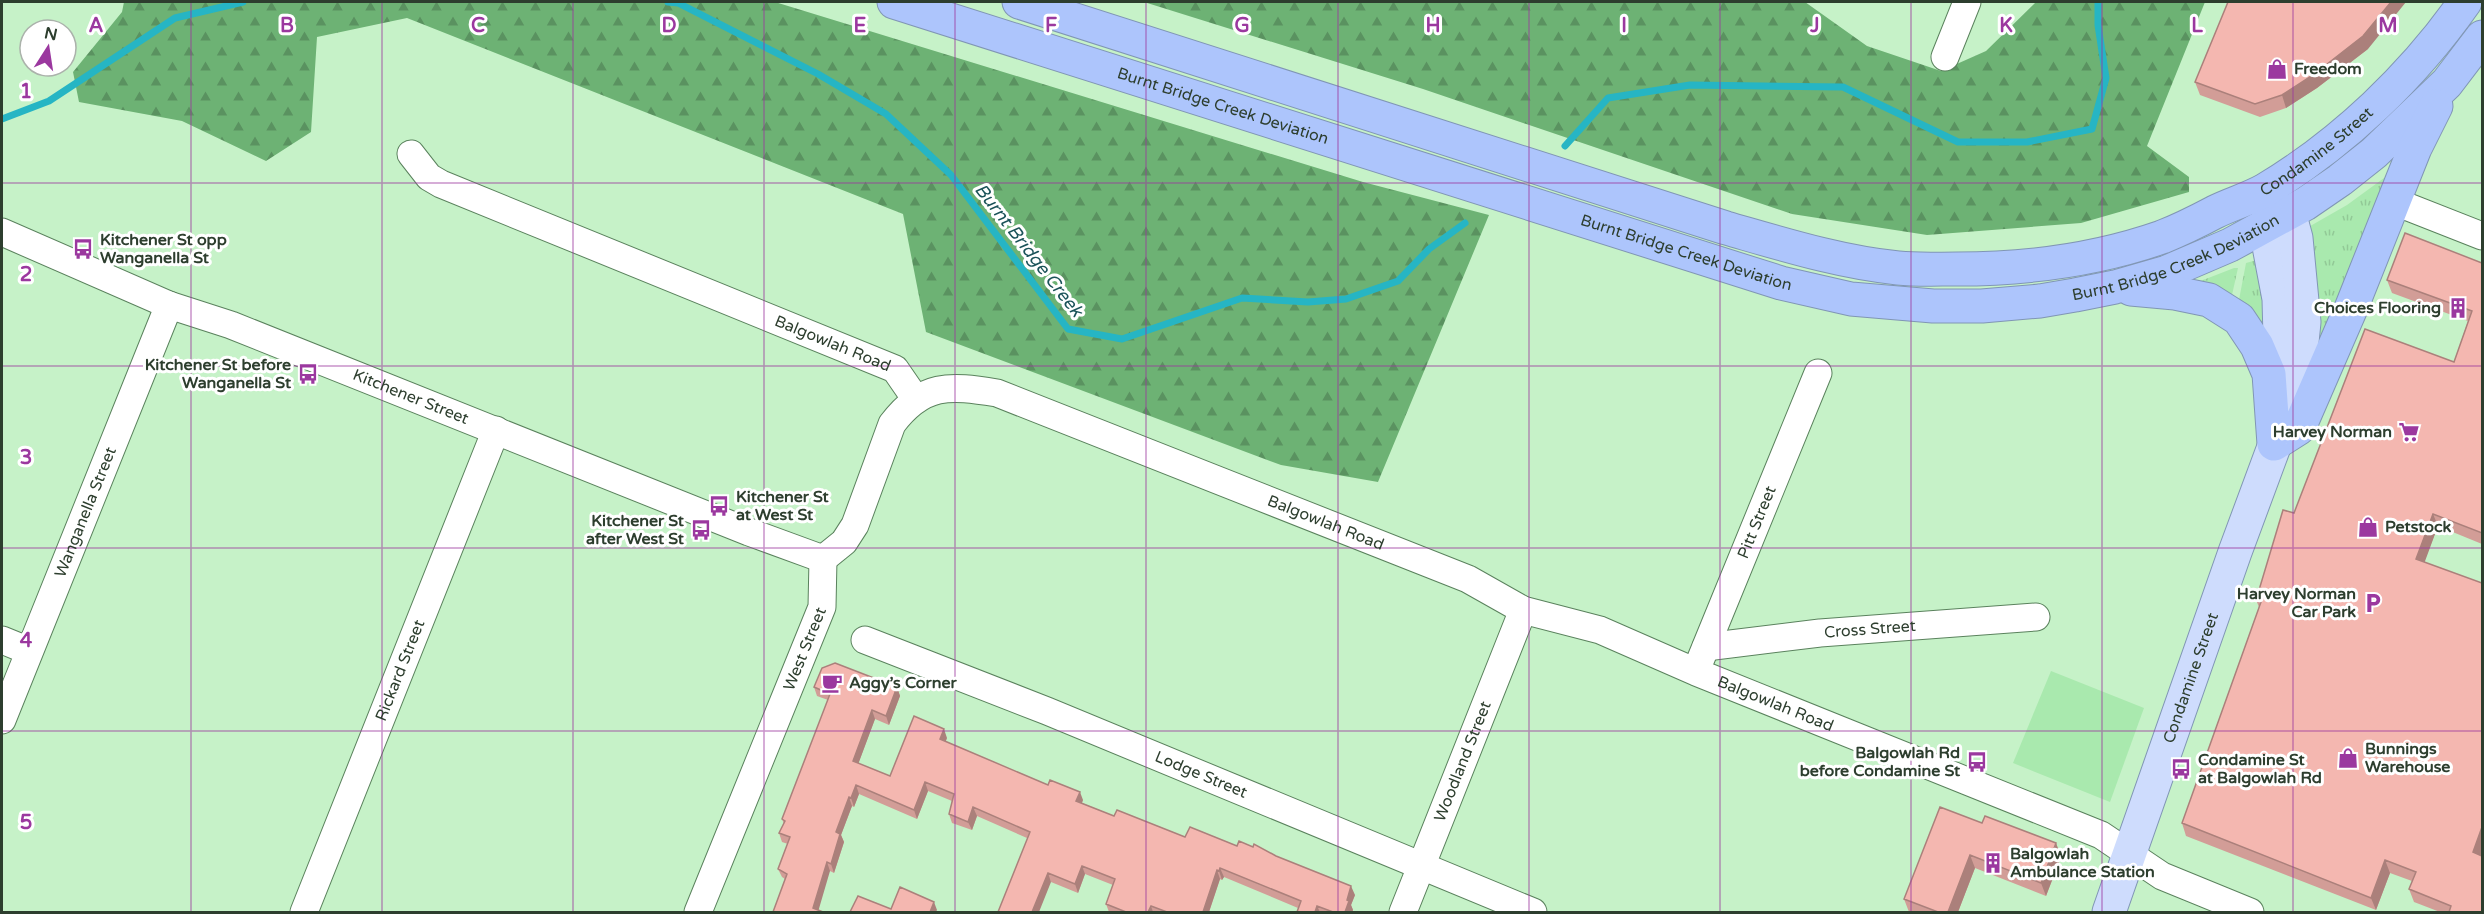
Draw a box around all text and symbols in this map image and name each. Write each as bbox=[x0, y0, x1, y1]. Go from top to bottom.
text: A bbox=[89, 14, 104, 38]
text: B bbox=[280, 14, 294, 38]
text: C bbox=[471, 14, 485, 38]
text: D bbox=[661, 14, 677, 38]
text: E bbox=[854, 14, 867, 38]
text: F bbox=[1045, 14, 1057, 38]
text: G bbox=[1234, 14, 1250, 38]
text: H bbox=[1425, 14, 1441, 38]
text: I bbox=[1621, 14, 1627, 38]
text: J bbox=[1809, 14, 1820, 38]
text: K bbox=[1999, 14, 2013, 38]
text: L bbox=[2191, 14, 2203, 38]
text: M bbox=[2378, 14, 2398, 38]
north arrow bbox=[18, 18, 78, 78]
text: N bbox=[43, 23, 59, 45]
shop icon: Freedom bbox=[2265, 57, 2289, 81]
place label: Freedom bbox=[2294, 59, 2362, 79]
street label: Burnt Bridge Creek Deviation bbox=[1115, 63, 1331, 149]
text: 1 bbox=[20, 80, 32, 104]
street label: Condamine Street bbox=[2256, 103, 2377, 201]
water label: Burnt Bridge Creek bbox=[970, 179, 1089, 322]
street label: Burnt Bridge Creek Deviation bbox=[1578, 210, 1794, 295]
street label: Burnt Bridge Creek Deviation bbox=[2070, 210, 2283, 305]
place label: Kitchener St opp Wanganella St bbox=[100, 230, 227, 268]
bus stop icon: Kitchener St opp Wanganella St bbox=[71, 237, 95, 261]
text: 2 bbox=[20, 263, 32, 287]
building icon: Choices Flooring bbox=[2446, 296, 2470, 320]
place label: Choices Flooring bbox=[2314, 298, 2441, 318]
street label: Balgowlah Road bbox=[772, 311, 894, 376]
place label: Kitchener St before Wanganella St bbox=[145, 355, 292, 393]
bus stop icon: Kitchener St before Wanganella St bbox=[296, 362, 320, 386]
street label: Kitchener Street bbox=[350, 365, 472, 429]
supermarket icon: Harvey Norman bbox=[2397, 420, 2421, 444]
place label: Harvey Norman bbox=[2273, 422, 2392, 442]
street label: Wanganella Street bbox=[50, 444, 121, 580]
text: 3 bbox=[20, 446, 32, 470]
street label: Pitt Street bbox=[1733, 483, 1781, 562]
place label: Kitchener St at West St bbox=[736, 487, 830, 525]
street label: Balgowlah Road bbox=[1265, 491, 1387, 555]
bus stop icon: Kitchener St at West St bbox=[707, 494, 731, 518]
place label: Kitchener St after West St bbox=[586, 511, 685, 549]
shop icon: Petstock bbox=[2356, 515, 2380, 539]
place label: Petstock bbox=[2385, 517, 2452, 537]
bus stop icon: Kitchener St after West St bbox=[689, 518, 713, 542]
place label: Harvey Norman Car Park bbox=[2237, 584, 2356, 622]
parking icon: Harvey Norman Car Park bbox=[2361, 591, 2385, 615]
street label: West Street bbox=[779, 604, 831, 694]
street label: Condamine Street bbox=[2159, 610, 2223, 746]
street label: Cross Street bbox=[1823, 616, 1917, 643]
street label: Rickard Street bbox=[371, 617, 429, 724]
text: 4 bbox=[20, 629, 33, 653]
cafe icon: Aggy’s Corner bbox=[820, 671, 844, 695]
street label: Balgowlah Road bbox=[1714, 672, 1836, 736]
place label: Aggy’s Corner bbox=[849, 673, 957, 693]
street label: Woodland Street bbox=[1430, 698, 1496, 825]
place label: Bunnings Warehouse bbox=[2365, 739, 2450, 777]
place label: Balgowlah Rd before Condamine St bbox=[1800, 743, 1961, 781]
shop icon: Bunnings Warehouse bbox=[2336, 746, 2360, 770]
street label: Lodge Street bbox=[1152, 747, 1250, 803]
bus stop icon: Balgowlah Rd before Condamine St bbox=[1965, 750, 1989, 774]
place label: Condamine St at Balgowlah Rd bbox=[2198, 750, 2322, 788]
bus stop icon: Condamine St at Balgowlah Rd bbox=[2169, 757, 2193, 781]
text: 5 bbox=[20, 811, 32, 835]
place label: Balgowlah Ambulance Station bbox=[2010, 844, 2155, 882]
building icon: Balgowlah Ambulance Station bbox=[1981, 851, 2005, 875]

